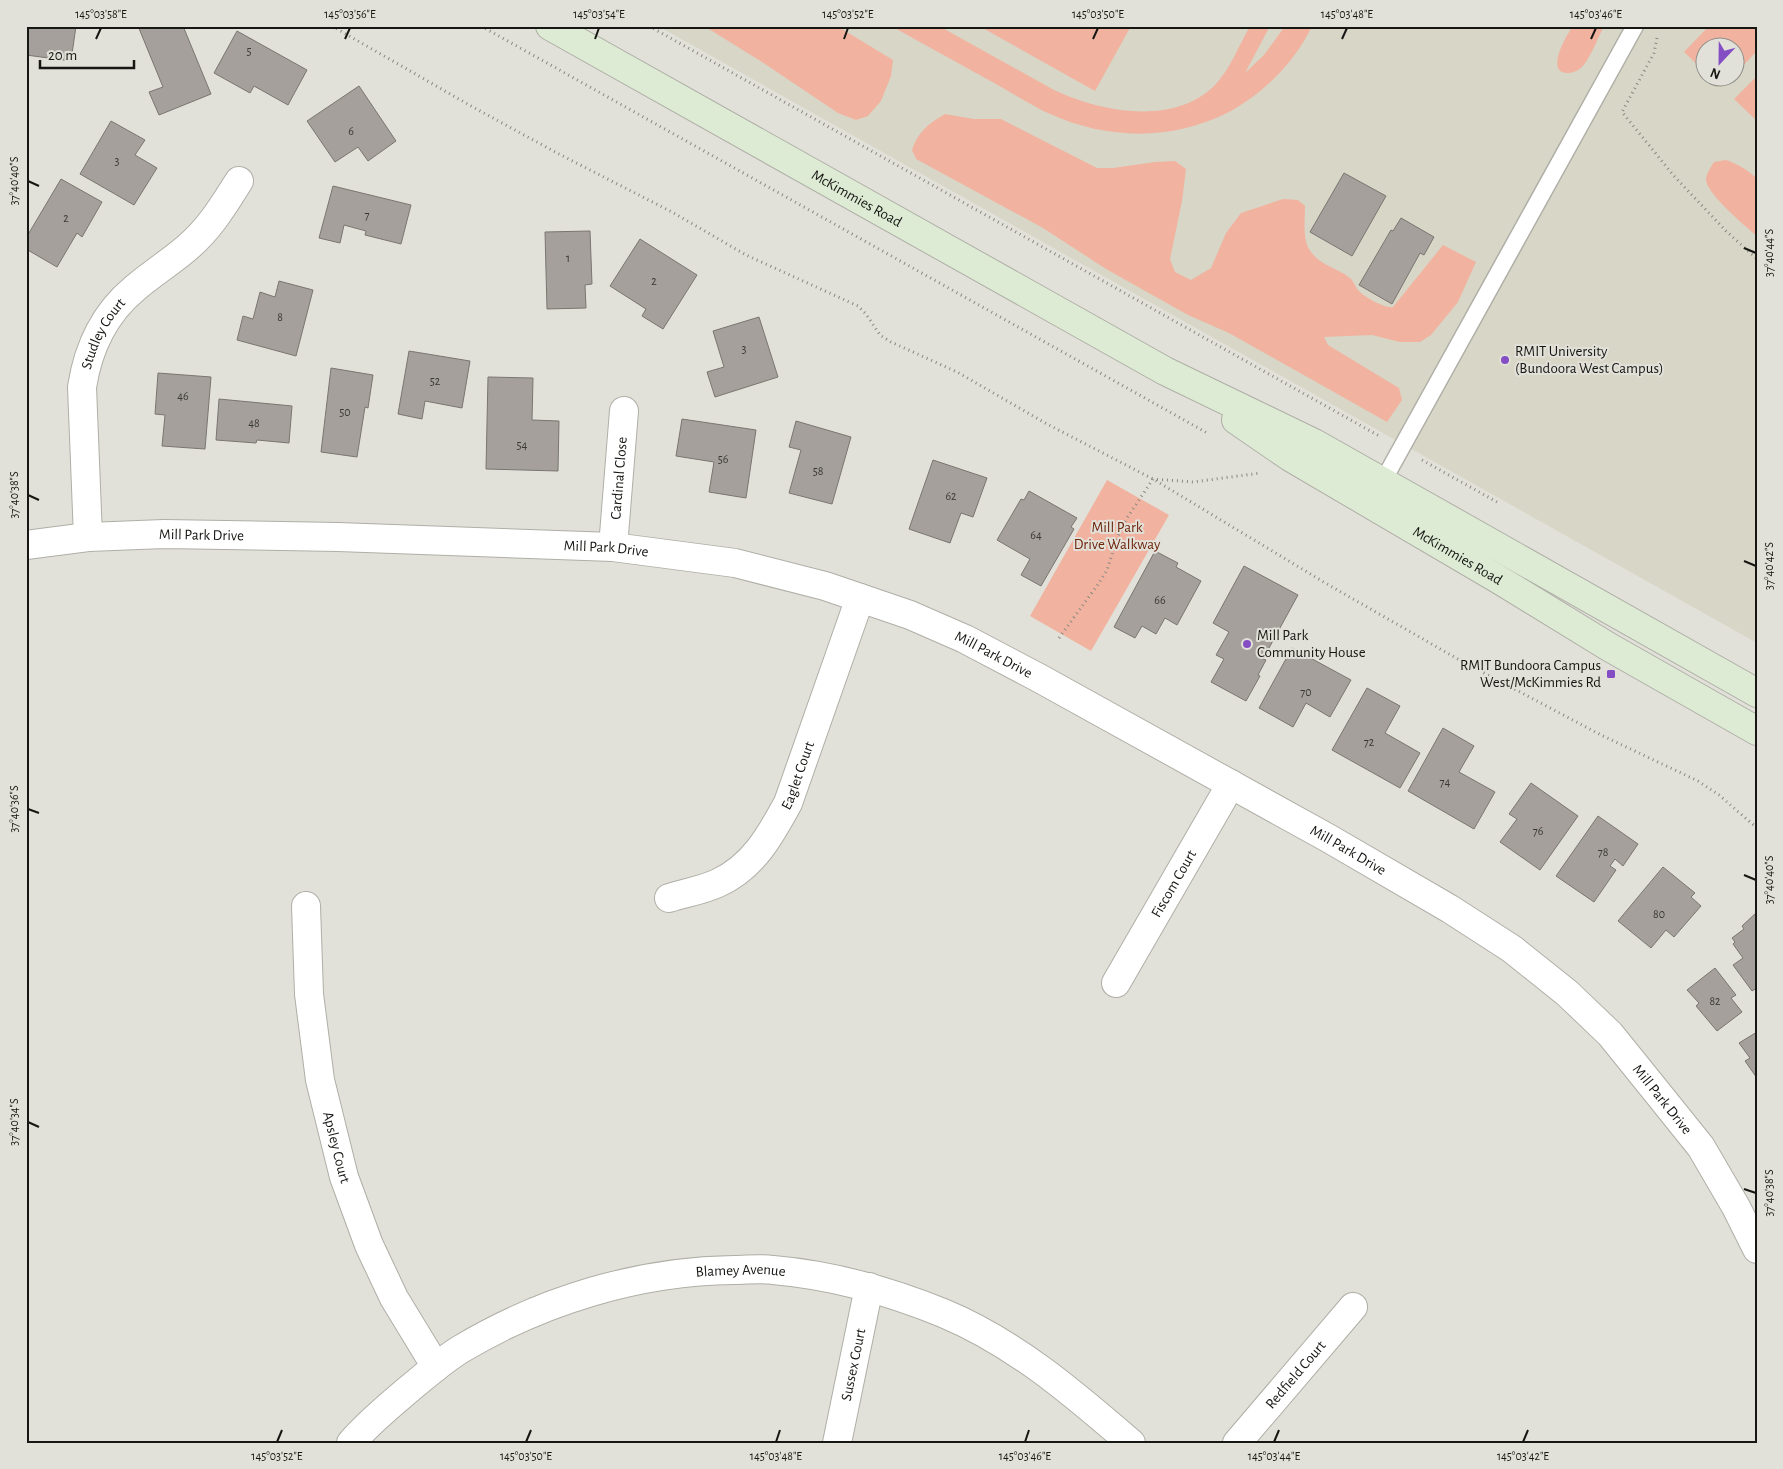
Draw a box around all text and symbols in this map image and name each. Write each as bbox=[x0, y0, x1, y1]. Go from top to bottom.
text: 145°03'58"E bbox=[75, 8, 127, 20]
text: 145°03'56"E bbox=[324, 8, 376, 20]
text: 145°03'54"E bbox=[573, 8, 625, 20]
text: 145°03'52"E bbox=[822, 8, 874, 20]
text: 145°03'50"E bbox=[1072, 8, 1124, 20]
text: 145°03'48"E bbox=[1321, 8, 1373, 20]
text: 145°03'46"E bbox=[1570, 8, 1622, 20]
scale bar bbox=[40, 38, 134, 70]
north arrow bbox=[1696, 38, 1746, 88]
house number: 5 bbox=[246, 45, 252, 57]
text: 20 m bbox=[48, 48, 77, 63]
text: N bbox=[1708, 65, 1723, 81]
house number: 6 bbox=[348, 125, 354, 137]
house number: 3 bbox=[115, 155, 120, 167]
text: 37°40'40"S bbox=[8, 156, 20, 205]
street label: McKimmies Road bbox=[809, 167, 905, 230]
house number: 7 bbox=[364, 209, 370, 221]
house number: 2 bbox=[63, 212, 69, 224]
text: 37°40'44"S bbox=[1763, 229, 1775, 277]
house number: 1 bbox=[566, 252, 570, 264]
house number: 2 bbox=[651, 275, 657, 287]
street label: Studley Court bbox=[78, 295, 128, 371]
house number: 8 bbox=[277, 311, 283, 323]
house number: 3 bbox=[742, 343, 747, 355]
place label: RMIT University (Bundoora West Campus) bbox=[1515, 344, 1664, 376]
marker: RMIT University (Bundoora West Campus) bbox=[1499, 354, 1511, 366]
house number: 52 bbox=[430, 375, 441, 387]
house number: 46 bbox=[177, 390, 189, 402]
house number: 50 bbox=[339, 406, 351, 418]
house number: 48 bbox=[248, 417, 260, 429]
street label: Cardinal Close bbox=[608, 436, 629, 520]
house number: 54 bbox=[517, 439, 528, 451]
house number: 56 bbox=[718, 453, 729, 465]
house number: 58 bbox=[813, 465, 824, 477]
text: 37°40'38"S bbox=[8, 471, 20, 519]
house number: 62 bbox=[945, 490, 957, 502]
park label: Mill Park Drive Walkway bbox=[1074, 520, 1161, 552]
street label: McKimmies Road bbox=[1410, 523, 1505, 588]
street label: Mill Park Drive bbox=[159, 526, 244, 543]
house number: 64 bbox=[1030, 529, 1042, 541]
street label: Mill Park Drive bbox=[563, 538, 649, 559]
text: 37°40'42"S bbox=[1763, 542, 1775, 590]
house number: 66 bbox=[1154, 594, 1166, 606]
street label: Mill Park Drive bbox=[953, 628, 1035, 681]
place label: Mill Park Community House bbox=[1257, 628, 1366, 660]
marker: Mill Park Community House bbox=[1241, 638, 1253, 650]
place label: RMIT Bundoora Campus West/McKimmies Rd bbox=[1460, 658, 1601, 690]
marker: RMIT Bundoora Campus West/McKimmies Rd bbox=[1605, 668, 1617, 680]
house number: 70 bbox=[1300, 686, 1312, 698]
house number: 72 bbox=[1364, 736, 1375, 748]
street label: Eaglet Court bbox=[778, 739, 817, 812]
house number: 74 bbox=[1440, 776, 1451, 788]
text: 37°40'36"S bbox=[8, 785, 20, 833]
street label: Mill Park Drive bbox=[1308, 822, 1389, 878]
house number: 76 bbox=[1533, 825, 1544, 837]
house number: 78 bbox=[1598, 846, 1609, 858]
street label: Fiscom Court bbox=[1148, 847, 1199, 920]
text: 37°40'40"S bbox=[1763, 855, 1775, 904]
house number: 80 bbox=[1653, 908, 1665, 920]
house number: 82 bbox=[1709, 995, 1721, 1007]
street label: Mill Park Drive bbox=[1630, 1061, 1695, 1137]
text: 37°40'34"S bbox=[8, 1098, 20, 1146]
street label: Apsley Court bbox=[321, 1110, 353, 1185]
text: 37°40'38"S bbox=[1763, 1169, 1775, 1217]
street label: Blamey Avenue bbox=[695, 1262, 786, 1279]
street label: Sussex Court bbox=[838, 1327, 868, 1402]
street label: Redfield Court bbox=[1263, 1338, 1328, 1411]
text: 145°03'52"E bbox=[251, 1450, 303, 1462]
text: 145°03'50"E bbox=[500, 1450, 552, 1462]
text: 145°03'48"E bbox=[750, 1450, 802, 1462]
text: 145°03'46"E bbox=[999, 1450, 1051, 1462]
text: 145°03'44"E bbox=[1248, 1450, 1300, 1462]
text: 145°03'42"E bbox=[1497, 1450, 1549, 1462]

